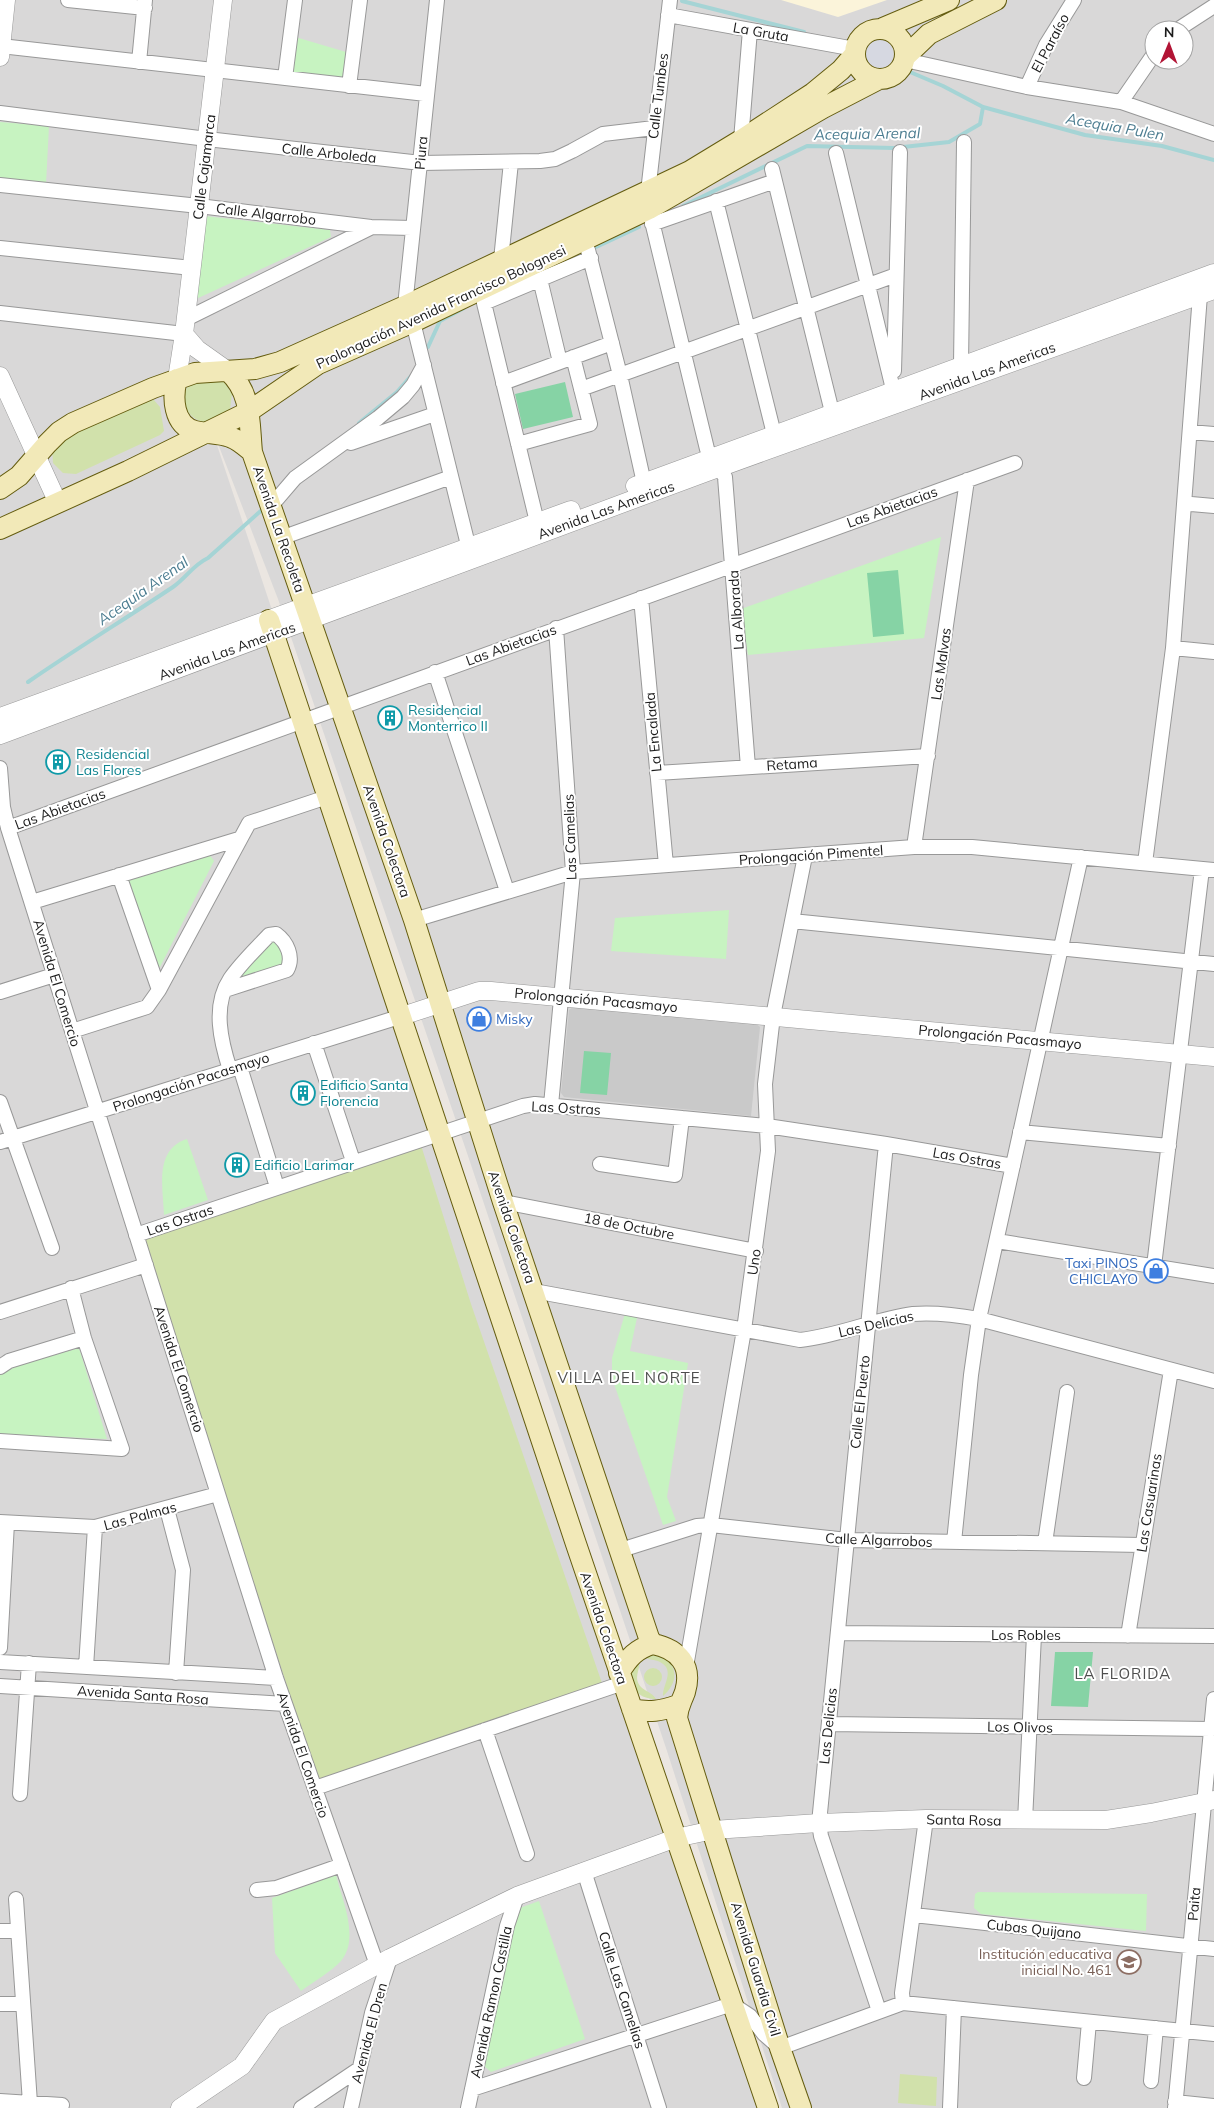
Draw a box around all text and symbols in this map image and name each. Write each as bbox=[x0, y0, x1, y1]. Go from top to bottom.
street label: El Paraíso bbox=[1027, 10, 1073, 76]
street label: La Gruta bbox=[732, 18, 790, 46]
north arrow bbox=[1144, 20, 1194, 70]
text: N bbox=[1164, 23, 1175, 41]
street label: Calle Tumbes bbox=[644, 52, 672, 140]
water label: Acequia Pulen bbox=[1064, 108, 1166, 145]
street label: Calle Cajamarca bbox=[189, 113, 219, 221]
water label: Acequia Arenal bbox=[813, 123, 921, 144]
street label: Piura bbox=[411, 135, 431, 171]
street label: Calle Arboleda bbox=[281, 139, 377, 167]
street label: Calle Algarrobo bbox=[215, 199, 317, 229]
street label: Prolongación Avenida Francisco Bolognesi bbox=[313, 241, 569, 373]
street label: Avenida Las Americas bbox=[916, 338, 1058, 404]
street label: Avenida La Recoleta bbox=[249, 463, 309, 595]
street label: Avenida Las Americas bbox=[535, 477, 677, 543]
street label: Las Abietacias bbox=[844, 482, 940, 532]
water label: Acequia Arenal bbox=[93, 552, 192, 629]
street label: La Alborada bbox=[724, 570, 748, 650]
street label: Avenida Las Americas bbox=[156, 618, 298, 684]
street label: Las Abietacias bbox=[463, 620, 559, 670]
street label: Las Malvas bbox=[927, 627, 955, 701]
street label: La Encalada bbox=[641, 691, 665, 773]
place label: Residencial Monterrico II bbox=[408, 701, 488, 735]
building icon: Residencial Monterrico II bbox=[377, 705, 403, 731]
place label: Residencial Las Flores bbox=[76, 745, 150, 779]
building icon: Residencial Las Flores bbox=[45, 749, 71, 775]
street label: Retama bbox=[766, 753, 818, 775]
street label: Avenida Colectora bbox=[359, 782, 415, 900]
street label: Las Abietacias bbox=[12, 784, 108, 834]
street label: Las Camelias bbox=[559, 794, 581, 880]
street label: Prolongación Pimentel bbox=[738, 841, 884, 869]
street label: Avenida El Comercio bbox=[29, 917, 85, 1049]
street label: Prolongación Pacasmayo bbox=[514, 984, 678, 1016]
shop icon: Misky bbox=[466, 1006, 492, 1032]
place label: Misky bbox=[496, 1010, 533, 1028]
street label: Prolongación Pacasmayo bbox=[918, 1021, 1082, 1053]
street label: Prolongación Pacasmayo bbox=[110, 1048, 272, 1116]
place label: Edificio Santa Florencia bbox=[320, 1076, 408, 1110]
building icon: Edificio Santa Florencia bbox=[290, 1080, 316, 1106]
street label: Las Ostras bbox=[531, 1097, 601, 1119]
street label: Las Ostras bbox=[931, 1143, 1003, 1173]
building icon: Edificio Larimar bbox=[224, 1152, 250, 1178]
place label: Edificio Larimar bbox=[254, 1156, 355, 1174]
street label: Avenida Colectora bbox=[484, 1168, 540, 1286]
street label: Las Ostras bbox=[144, 1200, 216, 1240]
street label: 18 de Octubre bbox=[582, 1208, 676, 1244]
street label: Uno bbox=[743, 1248, 765, 1276]
place label: Taxi PINOS CHICLAYO bbox=[1065, 1254, 1138, 1288]
shop icon: Taxi PINOS CHICLAYO bbox=[1143, 1258, 1169, 1284]
street label: Avenida El Comercio bbox=[150, 1303, 208, 1435]
street label: Las Delicias bbox=[836, 1307, 916, 1341]
street label: Calle El Puerto bbox=[846, 1354, 874, 1450]
district label: VILLA DEL NORTE bbox=[557, 1368, 701, 1387]
street label: Las Casuarinas bbox=[1132, 1452, 1166, 1554]
street label: Las Palmas bbox=[102, 1498, 178, 1534]
street label: Calle Algarrobos bbox=[825, 1529, 933, 1551]
street label: Avenida Colectora bbox=[576, 1569, 632, 1687]
street label: Los Robles bbox=[991, 1626, 1061, 1644]
district label: LA FLORIDA bbox=[1075, 1664, 1171, 1683]
street label: Avenida Santa Rosa bbox=[77, 1681, 209, 1709]
street label: Las Delicias bbox=[815, 1687, 841, 1765]
street label: Avenida El Comercio bbox=[273, 1690, 333, 1820]
street label: Los Olivos bbox=[987, 1717, 1053, 1737]
street label: Santa Rosa bbox=[926, 1810, 1002, 1830]
street label: Paita bbox=[1184, 1886, 1204, 1922]
street label: Avenida Guardia Civil bbox=[727, 1900, 785, 2038]
street label: Cubas Quijano bbox=[986, 1915, 1082, 1943]
street label: Avenida Ramon Castilla bbox=[466, 1924, 516, 2080]
street label: Calle Las Camelias bbox=[595, 1929, 649, 2051]
place label: Institución educativa inicial No. 461 bbox=[979, 1945, 1112, 1979]
school or university icon: Institución educativa inicial No. 461 bbox=[1116, 1949, 1142, 1975]
street label: Avenida El Dren bbox=[347, 1981, 391, 2085]

